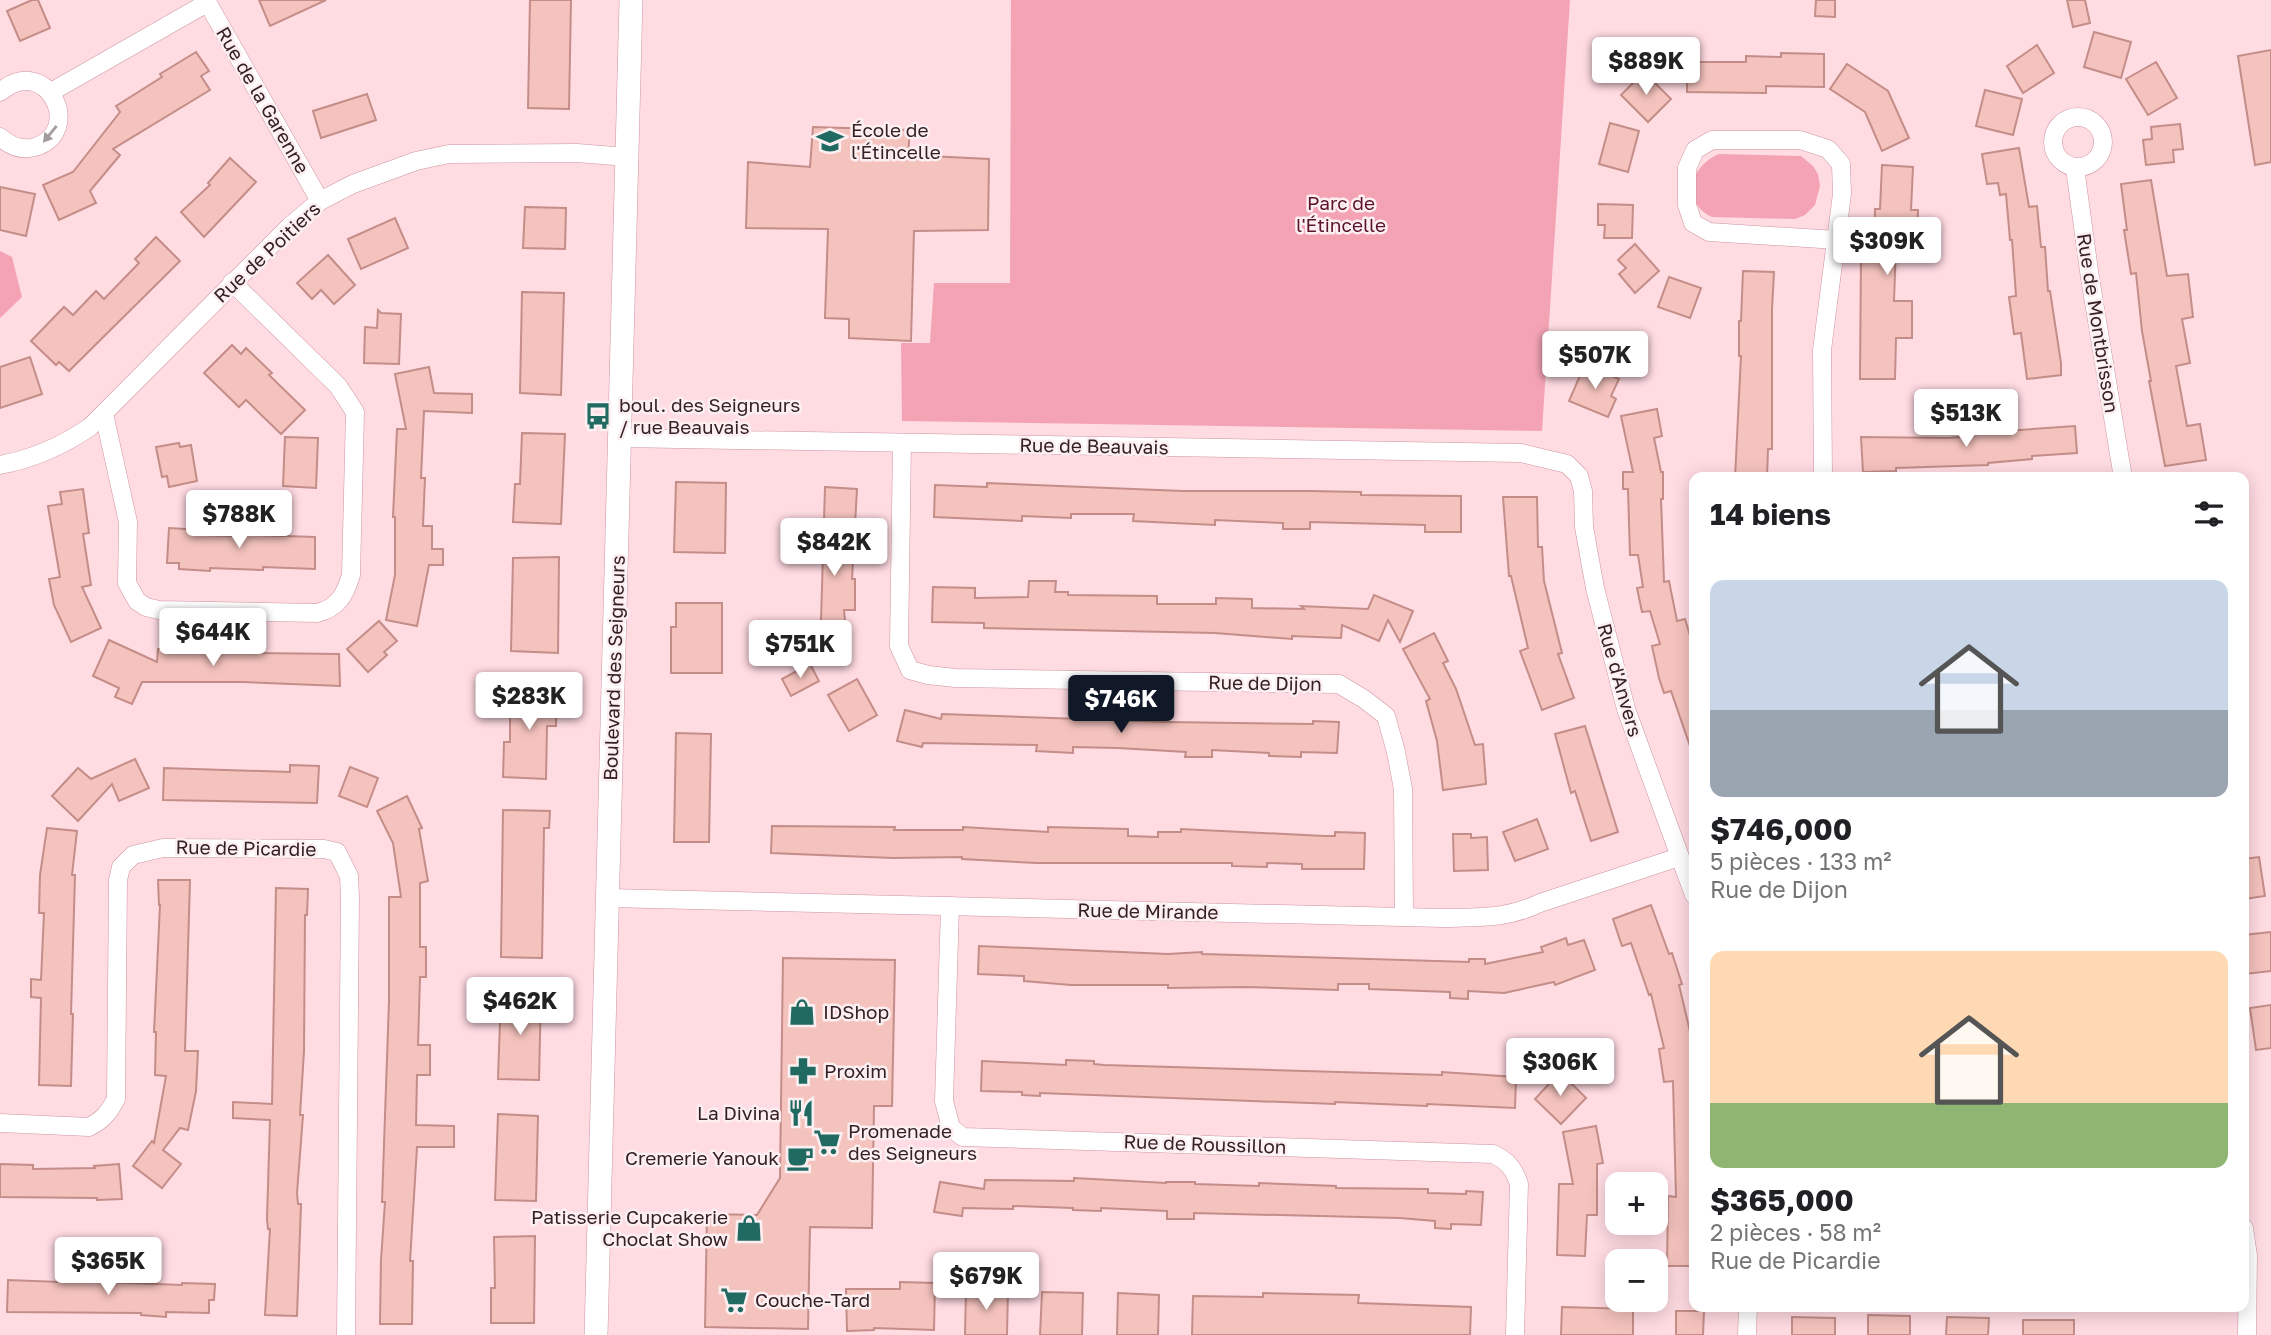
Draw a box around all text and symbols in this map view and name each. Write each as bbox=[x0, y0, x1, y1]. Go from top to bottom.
street label: Rue de la Garenne bbox=[212, 22, 315, 177]
pin: $889K bbox=[1597, 38, 1695, 97]
text: $889K bbox=[1608, 46, 1684, 74]
place label: École de l'Étincelle bbox=[851, 118, 941, 163]
one-way arrow bbox=[42, 125, 57, 143]
school or university icon: École de l'Étincelle bbox=[815, 126, 845, 156]
park label: Parc de l'Étincelle bbox=[1296, 191, 1386, 236]
street label: Rue de Poitiers bbox=[209, 196, 325, 307]
pin: $309K bbox=[1838, 218, 1936, 277]
text: $309K bbox=[1849, 226, 1925, 254]
street label: Rue de Montbrisson bbox=[2073, 231, 2124, 414]
pin: $507K bbox=[1546, 332, 1644, 391]
text: $507K bbox=[1558, 340, 1632, 368]
pin: $513K bbox=[1917, 390, 2015, 449]
place label: boul. des Seigneurs / rue Beauvais bbox=[619, 393, 800, 438]
text: $513K bbox=[1930, 398, 2002, 426]
bus stop icon: boul. des Seigneurs / rue Beauvais bbox=[583, 401, 613, 431]
street label: Rue de Beauvais bbox=[1019, 433, 1169, 458]
pin: $788K bbox=[190, 490, 288, 550]
icon: filters bbox=[2190, 495, 2228, 533]
text: 14 biens bbox=[1710, 496, 1831, 532]
text: $788K bbox=[202, 499, 276, 527]
pin: $842K bbox=[785, 518, 883, 578]
text: $842K bbox=[796, 527, 872, 555]
street label: Boulevard des Seigneurs bbox=[598, 555, 629, 781]
pin: $644K bbox=[164, 608, 262, 668]
text: $644K bbox=[175, 617, 251, 645]
pin: $751K bbox=[751, 620, 849, 680]
street label: Rue d'Anvers bbox=[1593, 620, 1648, 739]
icon: home bbox=[1906, 626, 2032, 752]
text: $751K bbox=[765, 629, 835, 657]
street label: Rue de Dijon bbox=[1208, 670, 1322, 695]
pin: $283K bbox=[480, 672, 578, 732]
pin: $746K bbox=[1072, 676, 1170, 735]
text: $283K bbox=[492, 681, 566, 709]
text: $746K bbox=[1084, 684, 1158, 712]
text: $746,000 bbox=[1710, 811, 1852, 847]
street label: Rue de Picardie bbox=[175, 835, 317, 860]
text: 5 pièces · 133 m² bbox=[1710, 847, 1892, 875]
text: Rue de Dijon bbox=[1710, 875, 1848, 903]
street label: Rue de Mirande bbox=[1077, 898, 1219, 923]
pin: $462K bbox=[471, 978, 569, 1037]
text: $462K bbox=[482, 986, 558, 1014]
shop icon: IDShop bbox=[787, 997, 817, 1027]
icon: home bbox=[1906, 997, 2032, 1123]
place label: IDShop bbox=[823, 1000, 889, 1023]
pin: $306K bbox=[1511, 1038, 1609, 1098]
text: $306K bbox=[1522, 1047, 1598, 1075]
pharmacy icon: Proxim bbox=[788, 1056, 818, 1086]
place label: Proxim bbox=[824, 1059, 887, 1082]
restaurant icon: La Divina bbox=[786, 1098, 816, 1128]
place label: La Divina bbox=[697, 1101, 780, 1124]
place label: Promenade des Seigneurs bbox=[848, 1119, 977, 1164]
supermarket icon: Promenade des Seigneurs bbox=[812, 1127, 842, 1157]
street label: Rue de Roussillon bbox=[1123, 1129, 1287, 1158]
cafe icon: Cremerie Yanouk bbox=[785, 1143, 815, 1173]
place label: Cremerie Yanouk bbox=[625, 1146, 779, 1169]
map controls bbox=[1605, 1172, 1668, 1312]
button: + bbox=[1605, 1172, 1668, 1235]
text: $365,000 bbox=[1710, 1182, 1854, 1218]
place label: Patisserie Cupcakerie Choclat Show bbox=[531, 1205, 728, 1250]
shop icon: Patisserie Cupcakerie Choclat Show bbox=[734, 1213, 764, 1243]
text: 2 pièces · 58 m² bbox=[1710, 1218, 1881, 1246]
pin: $365K bbox=[59, 1238, 157, 1297]
text: $365K bbox=[71, 1246, 145, 1274]
text: Rue de Picardie bbox=[1710, 1246, 1881, 1274]
button: − bbox=[1605, 1249, 1668, 1312]
pin: $679K bbox=[937, 1252, 1035, 1312]
text: $679K bbox=[949, 1261, 1023, 1289]
supermarket icon: Couche-Tard bbox=[719, 1285, 749, 1315]
place label: Couche-Tard bbox=[755, 1288, 870, 1311]

